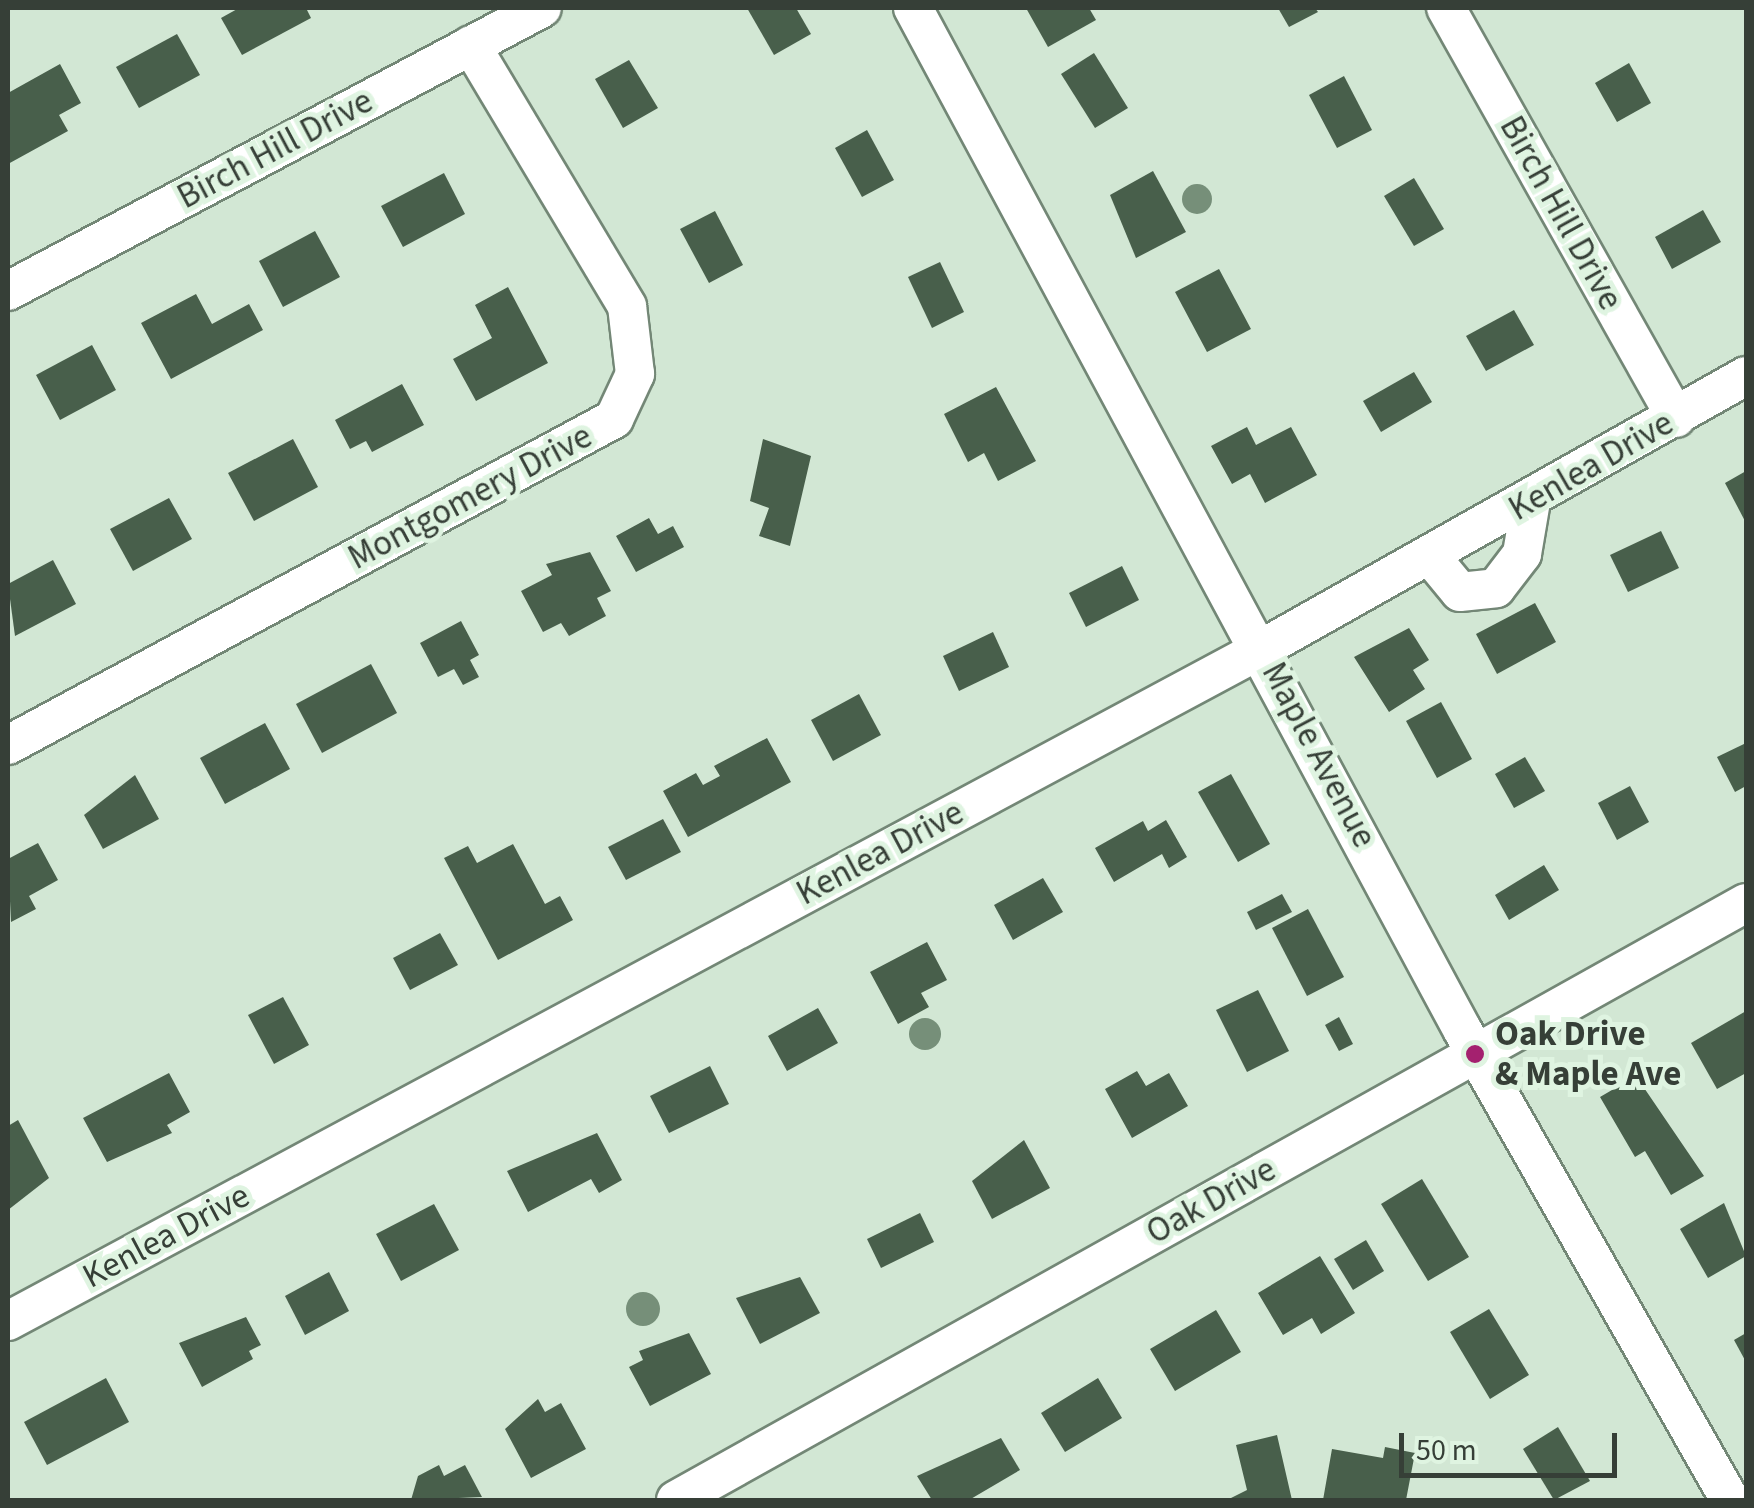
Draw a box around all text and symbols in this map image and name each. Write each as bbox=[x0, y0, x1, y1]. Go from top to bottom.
street label: Birch Hill Drive bbox=[170, 80, 380, 218]
street label: Birch Hill Drive bbox=[1490, 109, 1632, 317]
street label: Kenlea Drive bbox=[1501, 402, 1681, 530]
street label: Montgomery Drive bbox=[341, 415, 599, 579]
street label: Maple Avenue bbox=[1253, 655, 1385, 855]
street label: Kenlea Drive bbox=[789, 792, 971, 914]
place label: Oak Drive & Maple Ave bbox=[1495, 1013, 1681, 1095]
marker: Oak Drive & Maple Ave bbox=[1464, 1043, 1486, 1065]
street label: Oak Drive bbox=[1139, 1148, 1283, 1254]
street label: Kenlea Drive bbox=[75, 1175, 257, 1297]
scale bar bbox=[1404, 1413, 1622, 1475]
text: 50 m bbox=[1416, 1429, 1477, 1472]

